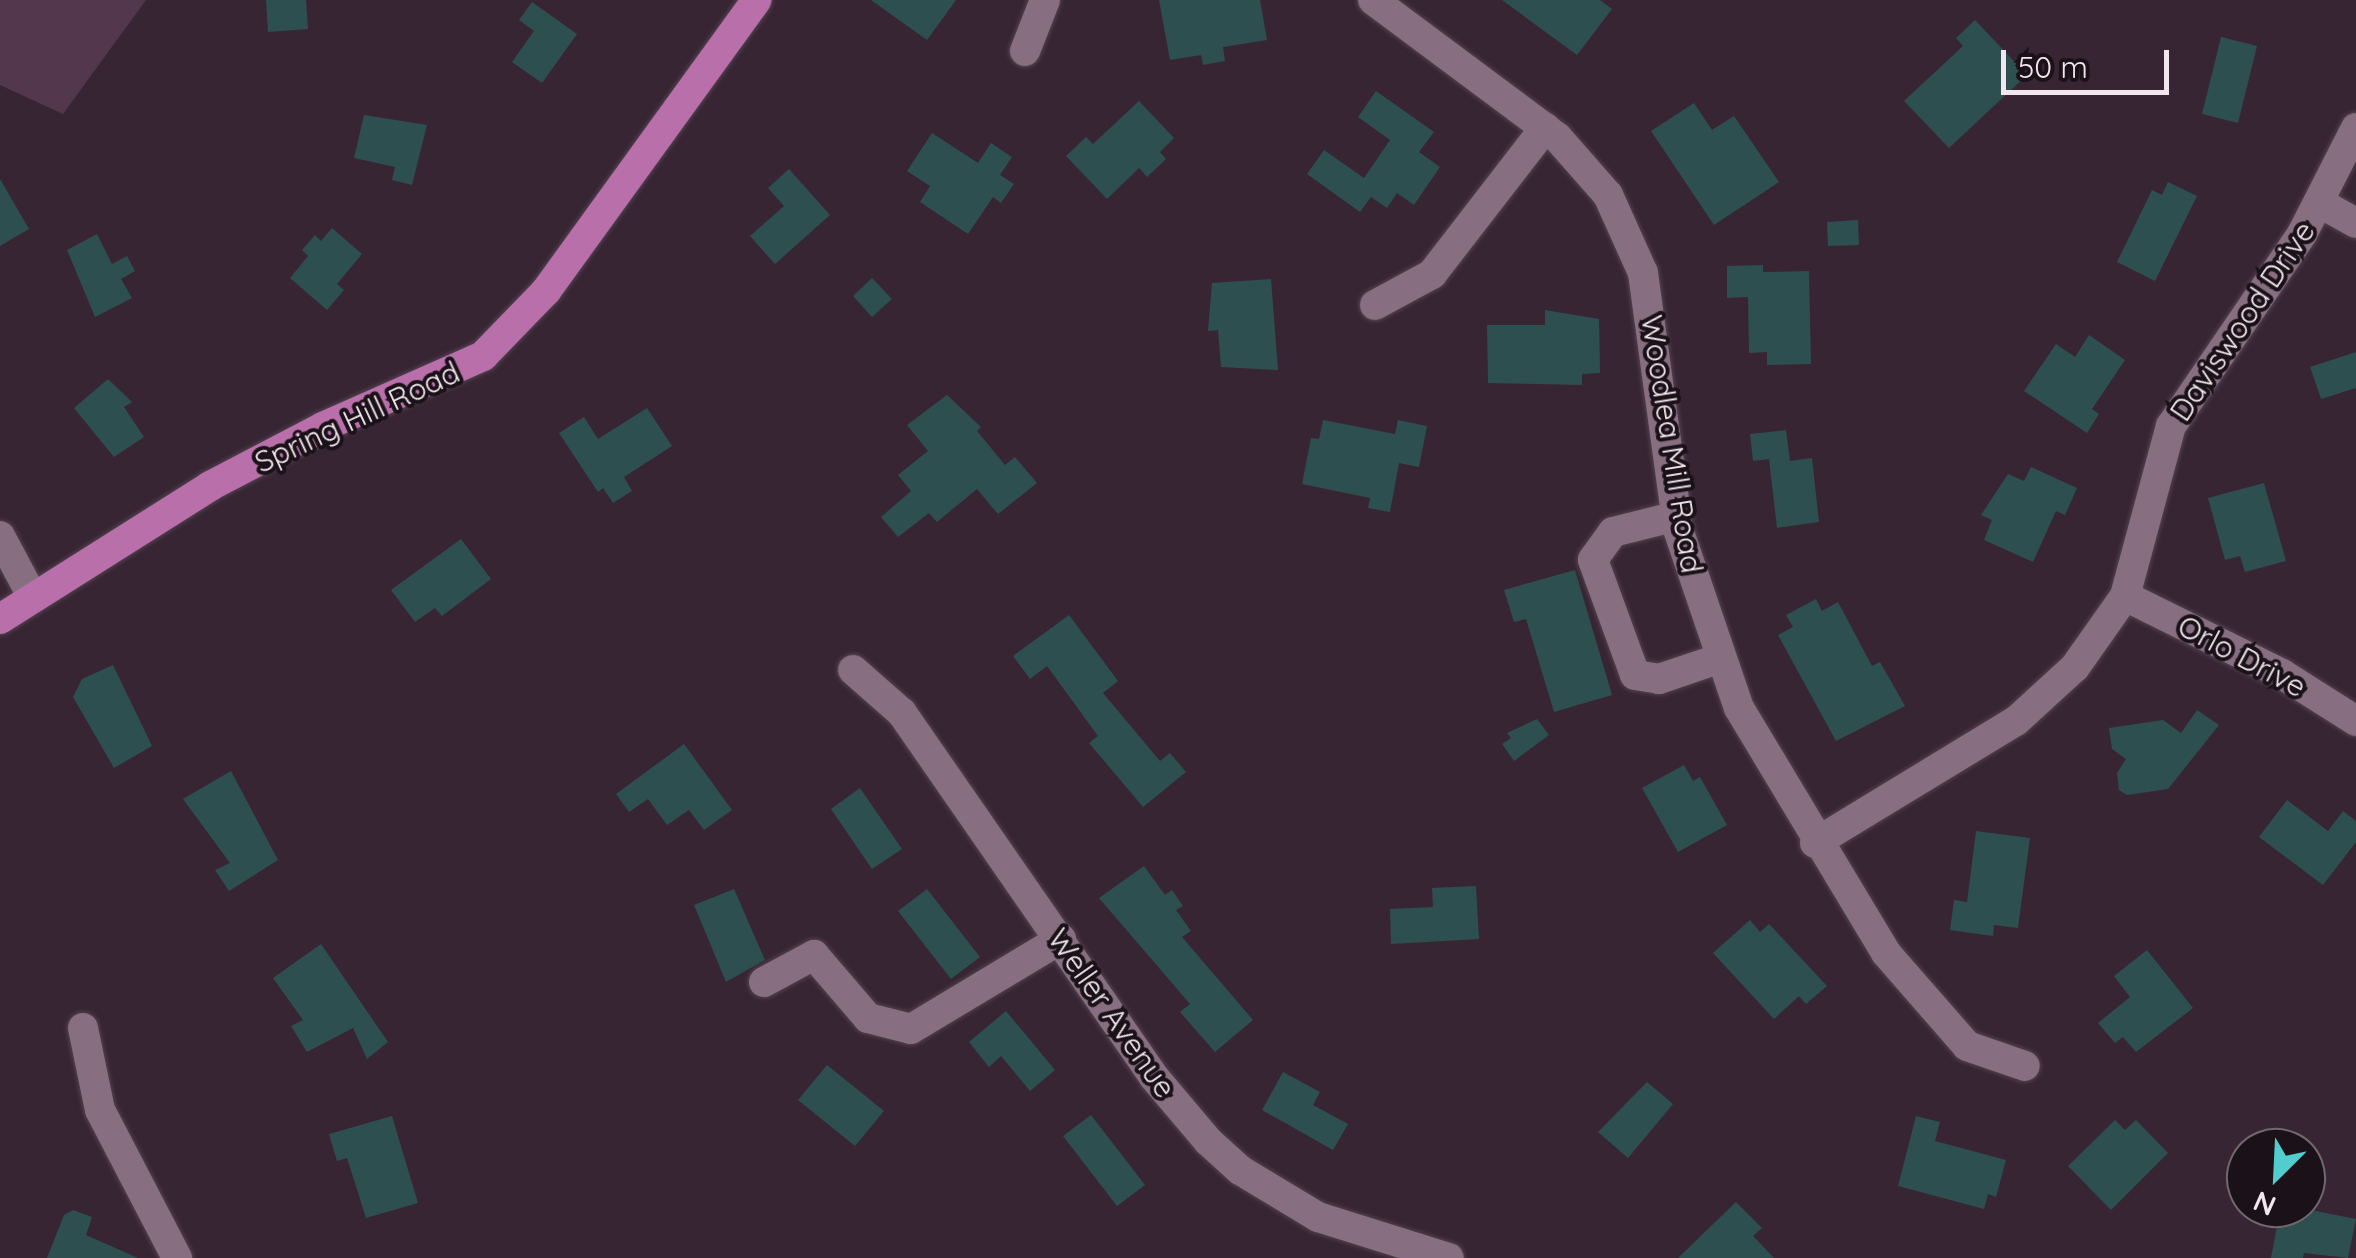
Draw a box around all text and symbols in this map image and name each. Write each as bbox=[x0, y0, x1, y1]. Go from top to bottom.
scale bar bbox=[2006, 30, 2174, 92]
text: 50 m bbox=[2018, 48, 2088, 86]
street label: Daviswood Drive bbox=[2162, 214, 2322, 428]
street label: Woodlea Mill Road bbox=[1634, 312, 1710, 576]
street label: Spring Hill Road bbox=[249, 354, 465, 480]
street label: Orlo Drive bbox=[2172, 607, 2312, 705]
street label: Weller Avenue bbox=[1040, 921, 1184, 1105]
north arrow bbox=[2226, 1128, 2326, 1228]
text: N bbox=[2248, 1184, 2281, 1224]

